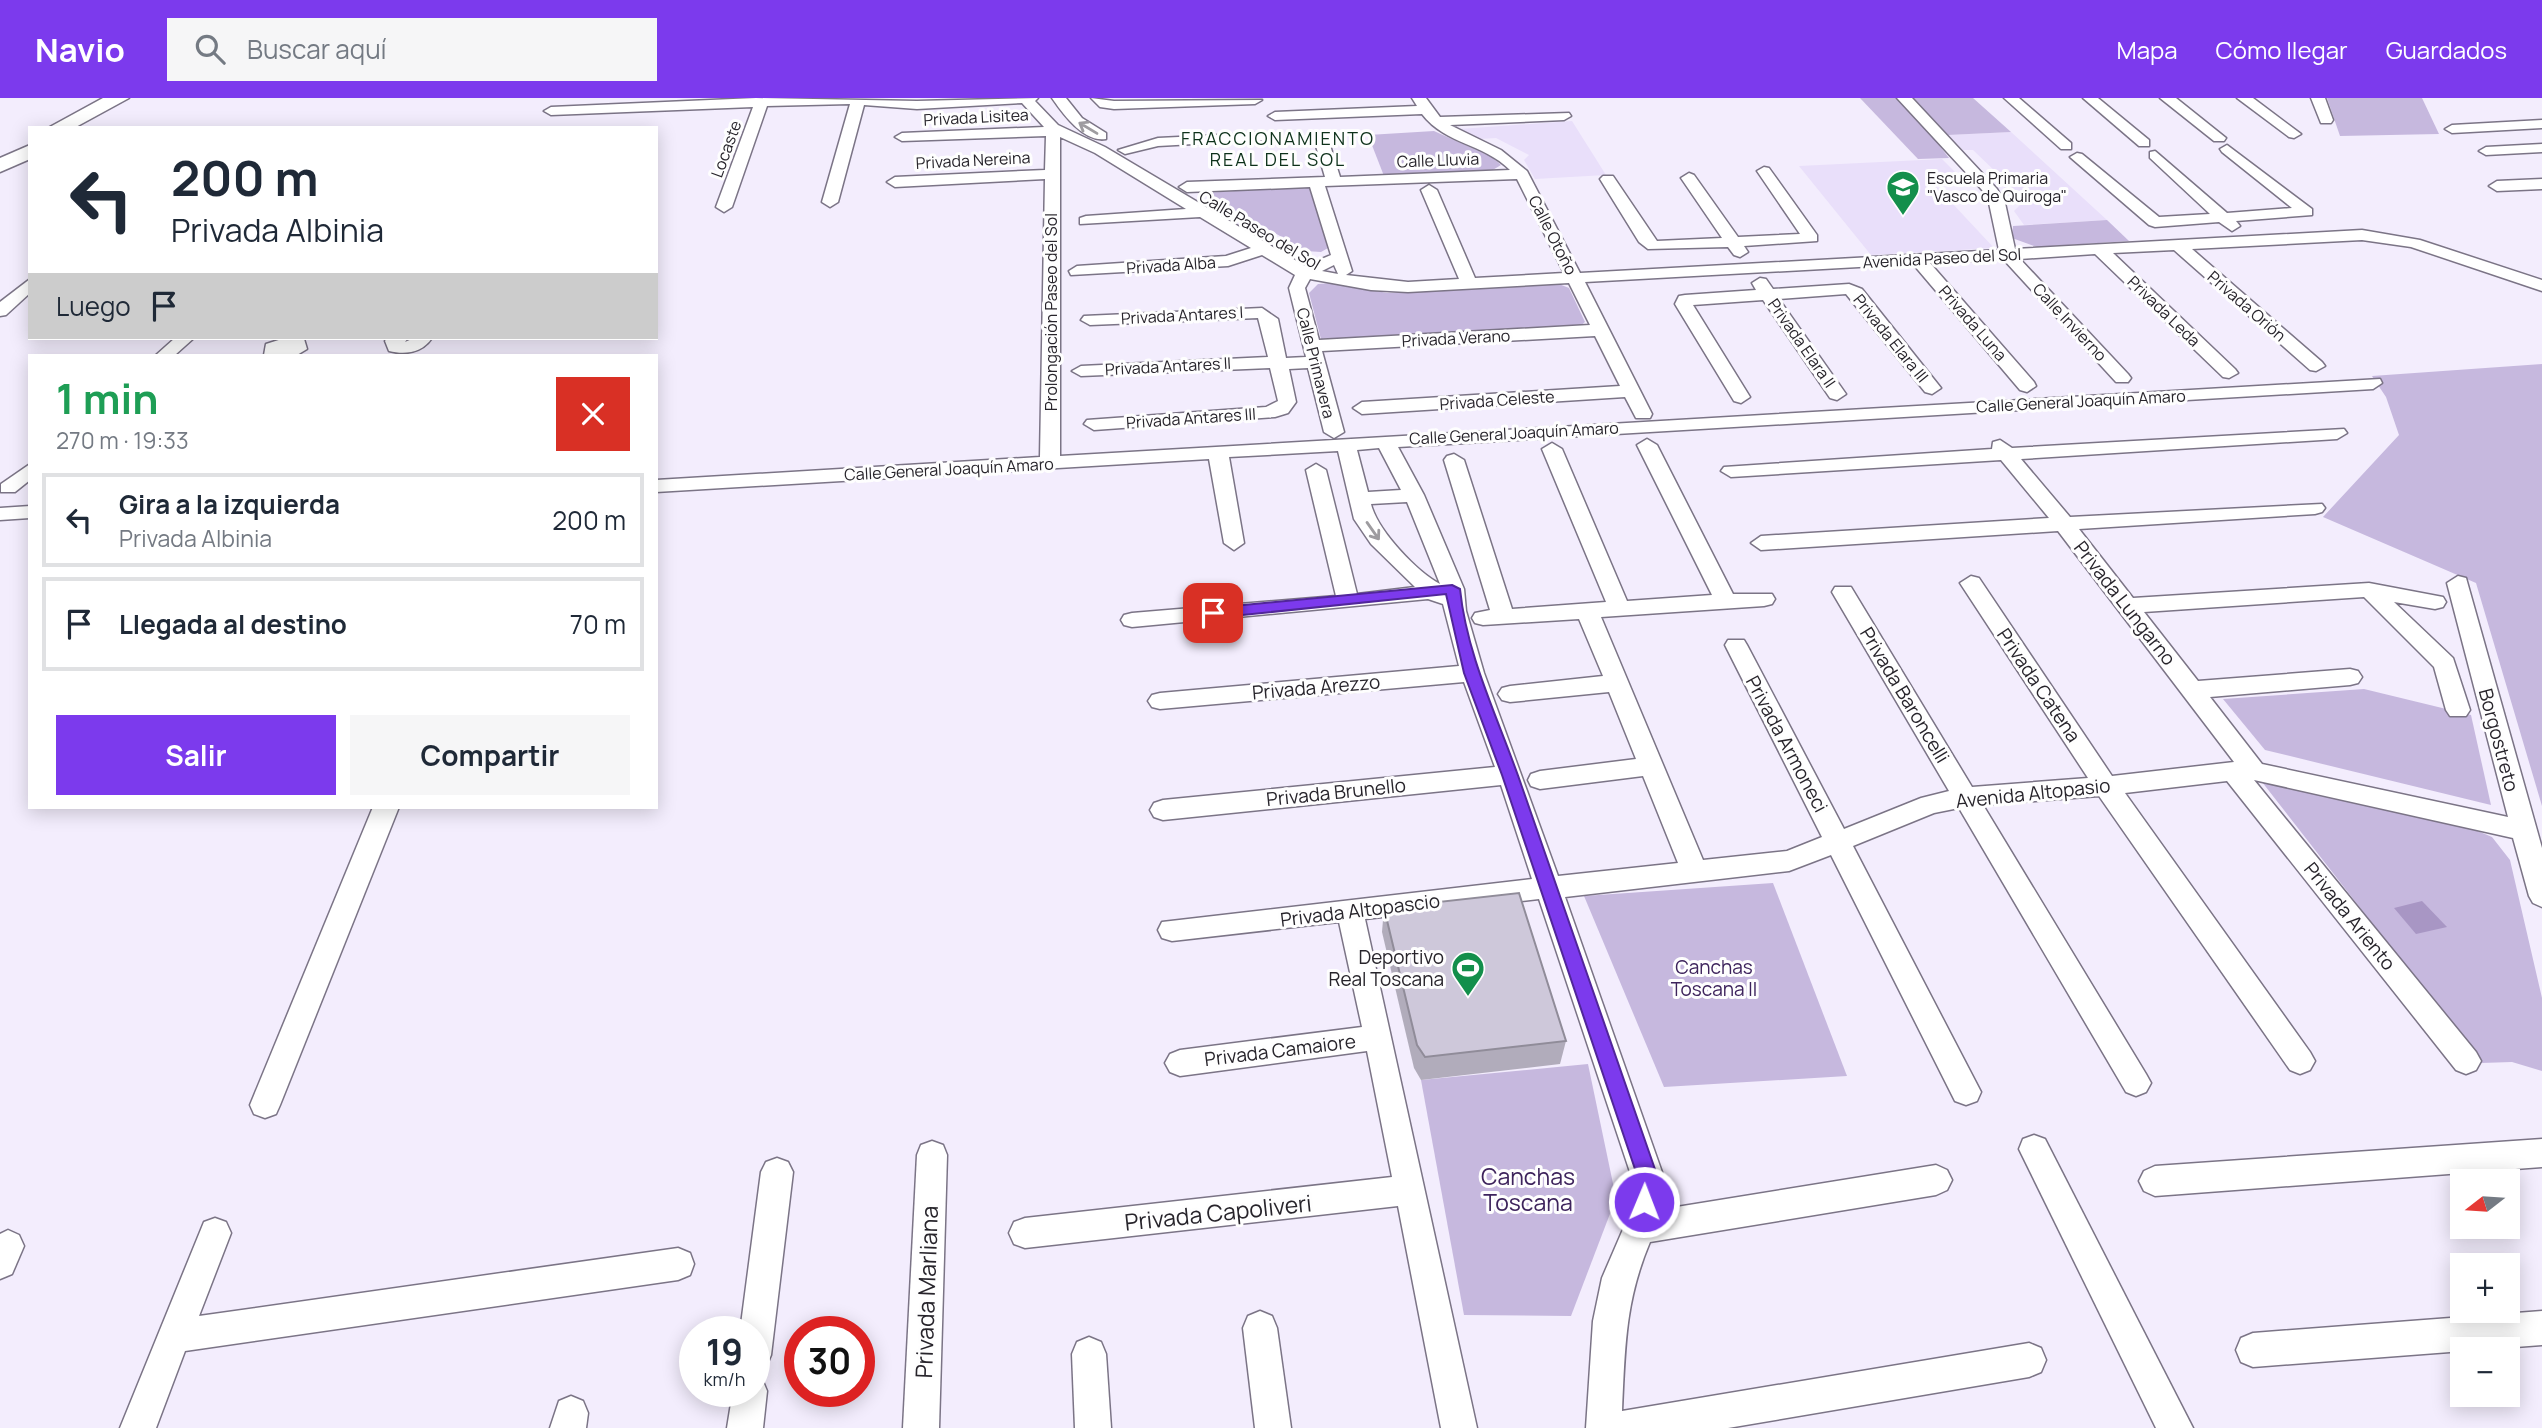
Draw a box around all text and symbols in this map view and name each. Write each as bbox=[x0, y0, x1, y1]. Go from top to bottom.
search box bbox=[167, 18, 657, 81]
text: Navio bbox=[35, 27, 125, 72]
icon: search bbox=[191, 30, 229, 68]
text: Buscar aquí bbox=[247, 31, 387, 67]
text: Mapa bbox=[2117, 33, 2178, 66]
text: Cómo llegar bbox=[2216, 33, 2348, 66]
text: Guardados bbox=[2386, 33, 2507, 66]
street label: Privada Lisitea bbox=[923, 103, 1029, 131]
street label: Locaste bbox=[706, 117, 746, 181]
one-way arrow bbox=[1079, 121, 1099, 135]
district label: FRACCIONAMIENTO REAL DEL SOL bbox=[1181, 126, 1375, 171]
text: 200 m bbox=[171, 144, 319, 211]
street label: Privada Nereina bbox=[915, 146, 1031, 174]
street label: Calle Lluvia bbox=[1396, 148, 1480, 172]
icon: left bbox=[56, 154, 147, 245]
place label: Escuela Primaria "Vasco de Quiroga" bbox=[1927, 167, 2067, 207]
school or university icon: Escuela Primaria "Vasco de Quiroga" bbox=[1884, 168, 1922, 217]
street label: Calle Paseo del Sol bbox=[1195, 185, 1325, 275]
street label: Calle Otoño bbox=[1524, 191, 1582, 279]
text: Privada Albinia bbox=[171, 208, 384, 252]
street label: Prolongación Paseo del Sol bbox=[1040, 213, 1062, 411]
street label: Avenida Paseo del Sol bbox=[1862, 243, 2022, 273]
street label: Privada Alba bbox=[1126, 251, 1216, 279]
street label: Privada Orión bbox=[2203, 266, 2291, 346]
street label: Privada Leda bbox=[2123, 271, 2205, 351]
street label: Calle Invierno bbox=[2028, 278, 2112, 366]
street label: Privada Luna bbox=[1934, 281, 2012, 365]
icon: arrive bbox=[145, 287, 183, 325]
text: Luego bbox=[56, 288, 131, 324]
street label: Privada Elara III bbox=[1849, 289, 1933, 387]
street label: Privada Elara II bbox=[1763, 294, 1841, 392]
street label: Privada Antares I bbox=[1120, 301, 1244, 329]
street label: Calle Primavera bbox=[1292, 305, 1340, 421]
street label: Privada Verano bbox=[1401, 324, 1511, 352]
street label: Privada Antares II bbox=[1104, 352, 1232, 380]
text: 1 min bbox=[56, 369, 159, 427]
button: close bbox=[556, 377, 630, 451]
street label: Privada Celeste bbox=[1439, 385, 1555, 415]
street label: Calle General Joaquín Amaro bbox=[1976, 385, 2186, 417]
street label: Privada Antares III bbox=[1125, 402, 1257, 434]
street label: Calle General Joaquín Amaro bbox=[1409, 417, 1619, 449]
text: 270 m · 19:33 bbox=[56, 424, 189, 456]
street label: Calle General Joaquín Amaro bbox=[844, 453, 1054, 485]
text: Gira a la izquierda bbox=[119, 486, 340, 522]
icon: left bbox=[60, 501, 98, 539]
text: 200 m bbox=[552, 502, 626, 538]
one-way arrow bbox=[1366, 521, 1380, 540]
text: Privada Albinia bbox=[119, 522, 272, 554]
street label: Privada Lungarno bbox=[2068, 535, 2182, 671]
pin bbox=[1183, 583, 1243, 643]
icon: arrive bbox=[1194, 594, 1232, 632]
icon: arrive bbox=[60, 605, 98, 643]
text: Llegada al destino bbox=[119, 606, 347, 642]
text: 70 m bbox=[570, 606, 626, 642]
street label: Privada Baroncelli bbox=[1854, 622, 1956, 768]
street label: Privada Catena bbox=[1991, 623, 2087, 747]
street label: Privada Arezzo bbox=[1251, 668, 1381, 706]
street label: Privada Armoneci bbox=[1740, 671, 1834, 817]
street label: Borgostreto bbox=[2473, 686, 2525, 794]
button: Salir bbox=[56, 715, 336, 795]
button: Compartir bbox=[350, 715, 630, 795]
street label: Privada Brunello bbox=[1265, 772, 1407, 812]
street label: Avenida Altopasio bbox=[1955, 772, 2111, 814]
street label: Privada Ariento bbox=[2298, 857, 2402, 975]
street label: Privada Altopascio bbox=[1279, 887, 1441, 933]
place label: Deportivo Real Toscana bbox=[1329, 944, 1444, 992]
sports icon: Deportivo Real Toscana bbox=[1449, 949, 1487, 998]
park label: Canchas Toscana ll bbox=[1671, 954, 1757, 1002]
street label: Privada Camaiore bbox=[1203, 1028, 1357, 1072]
park label: Canchas Toscana bbox=[1481, 1160, 1575, 1218]
position arrow bbox=[1607, 1165, 1681, 1239]
north arrow bbox=[2450, 1169, 2520, 1239]
map controls bbox=[2450, 1169, 2520, 1407]
street label: Privada Capoliveri bbox=[1123, 1186, 1313, 1238]
street label: Privada Marliana bbox=[907, 1205, 945, 1379]
button: + bbox=[2450, 1253, 2520, 1323]
speed limit sign: 30 bbox=[784, 1316, 875, 1407]
text: 19 bbox=[706, 1328, 743, 1376]
button: − bbox=[2450, 1337, 2520, 1407]
text: km/h bbox=[704, 1367, 745, 1391]

